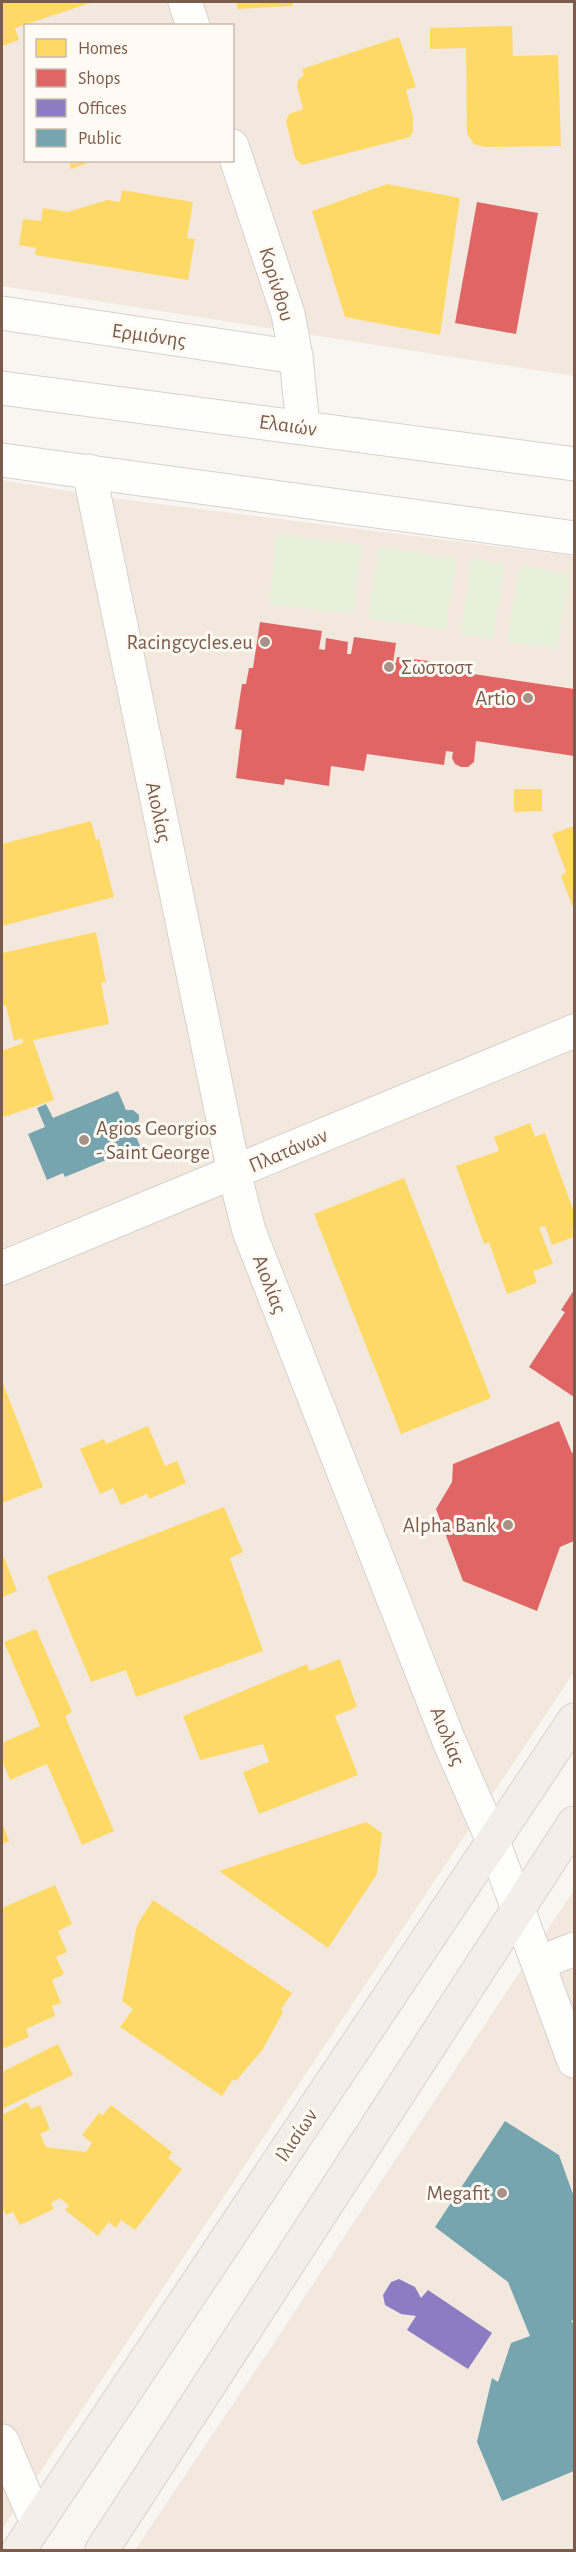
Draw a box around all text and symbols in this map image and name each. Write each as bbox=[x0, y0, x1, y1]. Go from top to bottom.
legend bbox=[24, 24, 234, 162]
text: Homes bbox=[78, 40, 128, 58]
text: Shops bbox=[78, 70, 120, 88]
text: Offices bbox=[78, 100, 127, 118]
text: Public bbox=[78, 130, 121, 148]
street label: Κορίνθου bbox=[255, 245, 298, 324]
street label: Ερμιόνης bbox=[111, 320, 187, 351]
street label: Ελαιών bbox=[258, 411, 318, 440]
place label: Racingcycles.eu bbox=[126, 632, 253, 653]
marker: Racingcycles.eu bbox=[258, 635, 272, 649]
place label: Σωστοστ bbox=[401, 657, 473, 678]
marker: Σωστοστ bbox=[382, 660, 396, 674]
place label: Artio bbox=[475, 688, 516, 709]
marker: Artio bbox=[521, 691, 535, 705]
street label: Αιολίας bbox=[142, 780, 175, 844]
place label: Agios Georgios - Saint George bbox=[96, 1118, 217, 1163]
street label: Πλατάνων bbox=[246, 1124, 331, 1176]
marker: Agios Georgios - Saint George bbox=[77, 1133, 91, 1147]
street label: Αιολίας bbox=[249, 1252, 290, 1317]
place label: Alpha Bank bbox=[403, 1515, 496, 1536]
marker: Alpha Bank bbox=[501, 1518, 515, 1532]
street label: Αιολίας bbox=[426, 1704, 469, 1769]
street label: Ιλισίων bbox=[271, 2105, 322, 2166]
place label: Megafit bbox=[427, 2183, 490, 2204]
marker: Megafit bbox=[495, 2186, 509, 2200]

